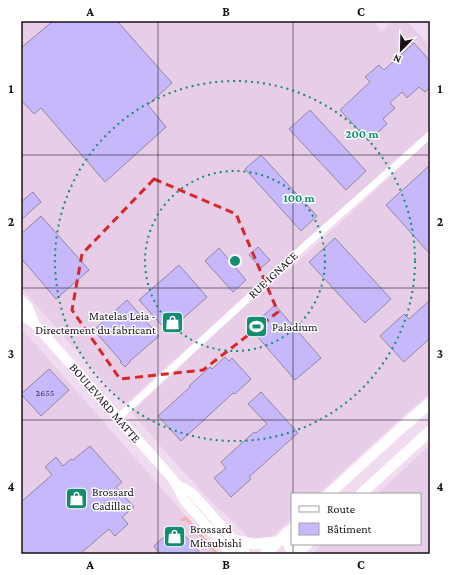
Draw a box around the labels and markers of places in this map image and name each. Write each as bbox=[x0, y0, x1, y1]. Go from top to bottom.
centre of rings bbox=[228, 254, 242, 268]
place label: Matelas Leia - Directement du fabricant bbox=[35, 309, 157, 337]
shop icon: Matelas Leia - Directement du fabricant bbox=[159, 310, 185, 336]
sports icon: Paladium bbox=[244, 314, 270, 340]
place label: Paladium bbox=[272, 320, 318, 334]
place label: Brossard Cadillac bbox=[92, 485, 135, 513]
shop icon: Brossard Cadillac bbox=[63, 486, 89, 512]
place label: Brossard Mitsubishi bbox=[190, 522, 242, 550]
shop icon: Brossard Mitsubishi bbox=[161, 523, 187, 549]

